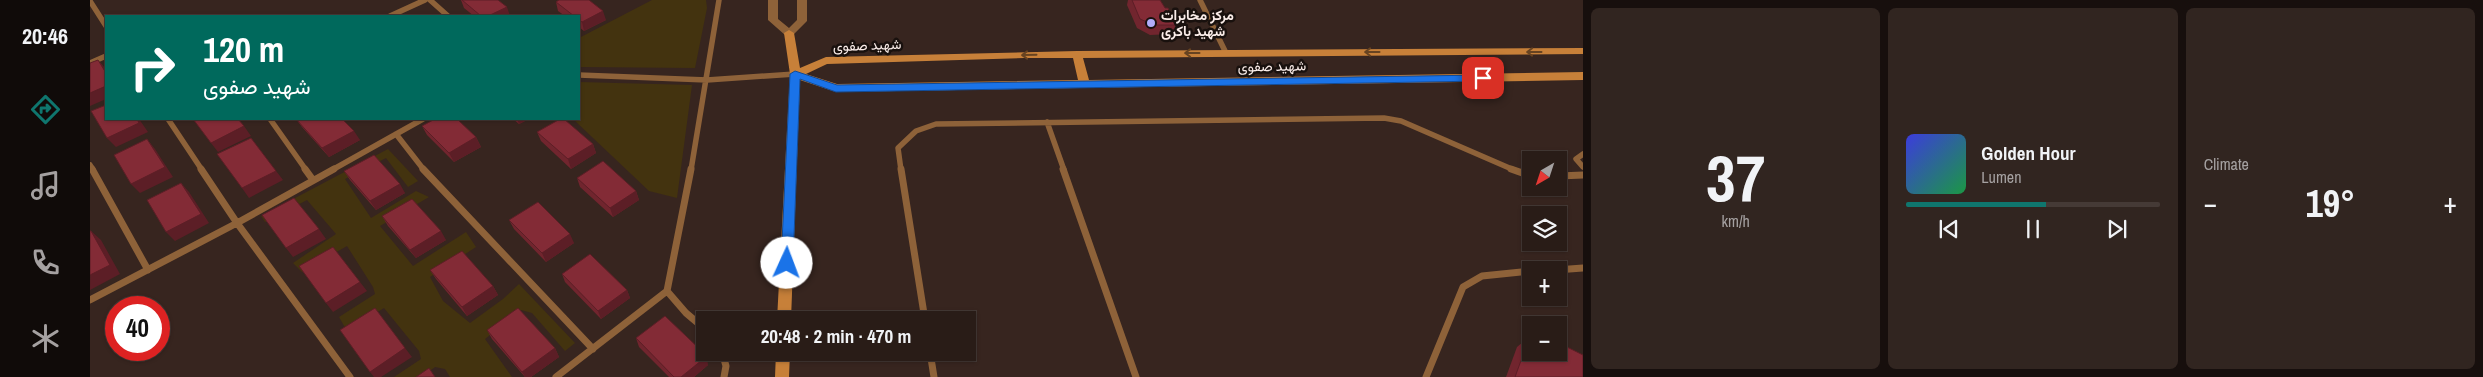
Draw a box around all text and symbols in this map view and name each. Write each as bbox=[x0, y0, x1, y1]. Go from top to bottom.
place label: مرکز مخابرات شهید باکری bbox=[1161, 6, 1234, 40]
marker: مرکز مخابرات شهید باکری bbox=[1145, 17, 1157, 29]
text: 20:46 bbox=[22, 21, 68, 51]
text: 120 m bbox=[203, 26, 284, 73]
icon: right bbox=[120, 35, 185, 100]
street label: شهید صفوی bbox=[832, 35, 902, 55]
one-way arrow bbox=[1364, 47, 1380, 57]
one-way arrow bbox=[1527, 47, 1543, 57]
one-way arrow bbox=[1184, 48, 1200, 58]
one-way arrow bbox=[1022, 50, 1038, 60]
street label: شهید صفوی bbox=[1238, 56, 1306, 76]
pin bbox=[1462, 57, 1504, 99]
icon: arrive bbox=[1469, 64, 1497, 92]
text: شهید صفوی bbox=[203, 71, 311, 101]
icon: directions bbox=[28, 92, 63, 127]
text: 37 bbox=[1706, 134, 1765, 221]
text: Golden Hour bbox=[1981, 140, 2076, 166]
north arrow bbox=[1522, 151, 1568, 196]
map controls bbox=[1522, 151, 1567, 361]
text: Climate bbox=[2204, 153, 2249, 175]
text: Lumen bbox=[1981, 166, 2021, 188]
icon: music bbox=[28, 168, 63, 203]
text: 19° bbox=[2305, 178, 2355, 229]
text: − bbox=[2204, 184, 2217, 222]
text: + bbox=[2444, 184, 2457, 222]
button: layers bbox=[1522, 206, 1567, 251]
text: km/h bbox=[1721, 210, 1750, 232]
icon: previous bbox=[1935, 215, 1963, 243]
icon: pause bbox=[2019, 215, 2047, 243]
icon: next bbox=[2103, 215, 2131, 243]
position arrow bbox=[760, 236, 812, 288]
icon: phone bbox=[28, 245, 63, 280]
button: + bbox=[1522, 261, 1567, 306]
speed limit sign: 40 bbox=[105, 296, 170, 361]
button: − bbox=[1522, 316, 1567, 361]
icon: climate bbox=[28, 321, 63, 356]
text: 20:48 · 2 min · 470 m bbox=[761, 323, 911, 349]

